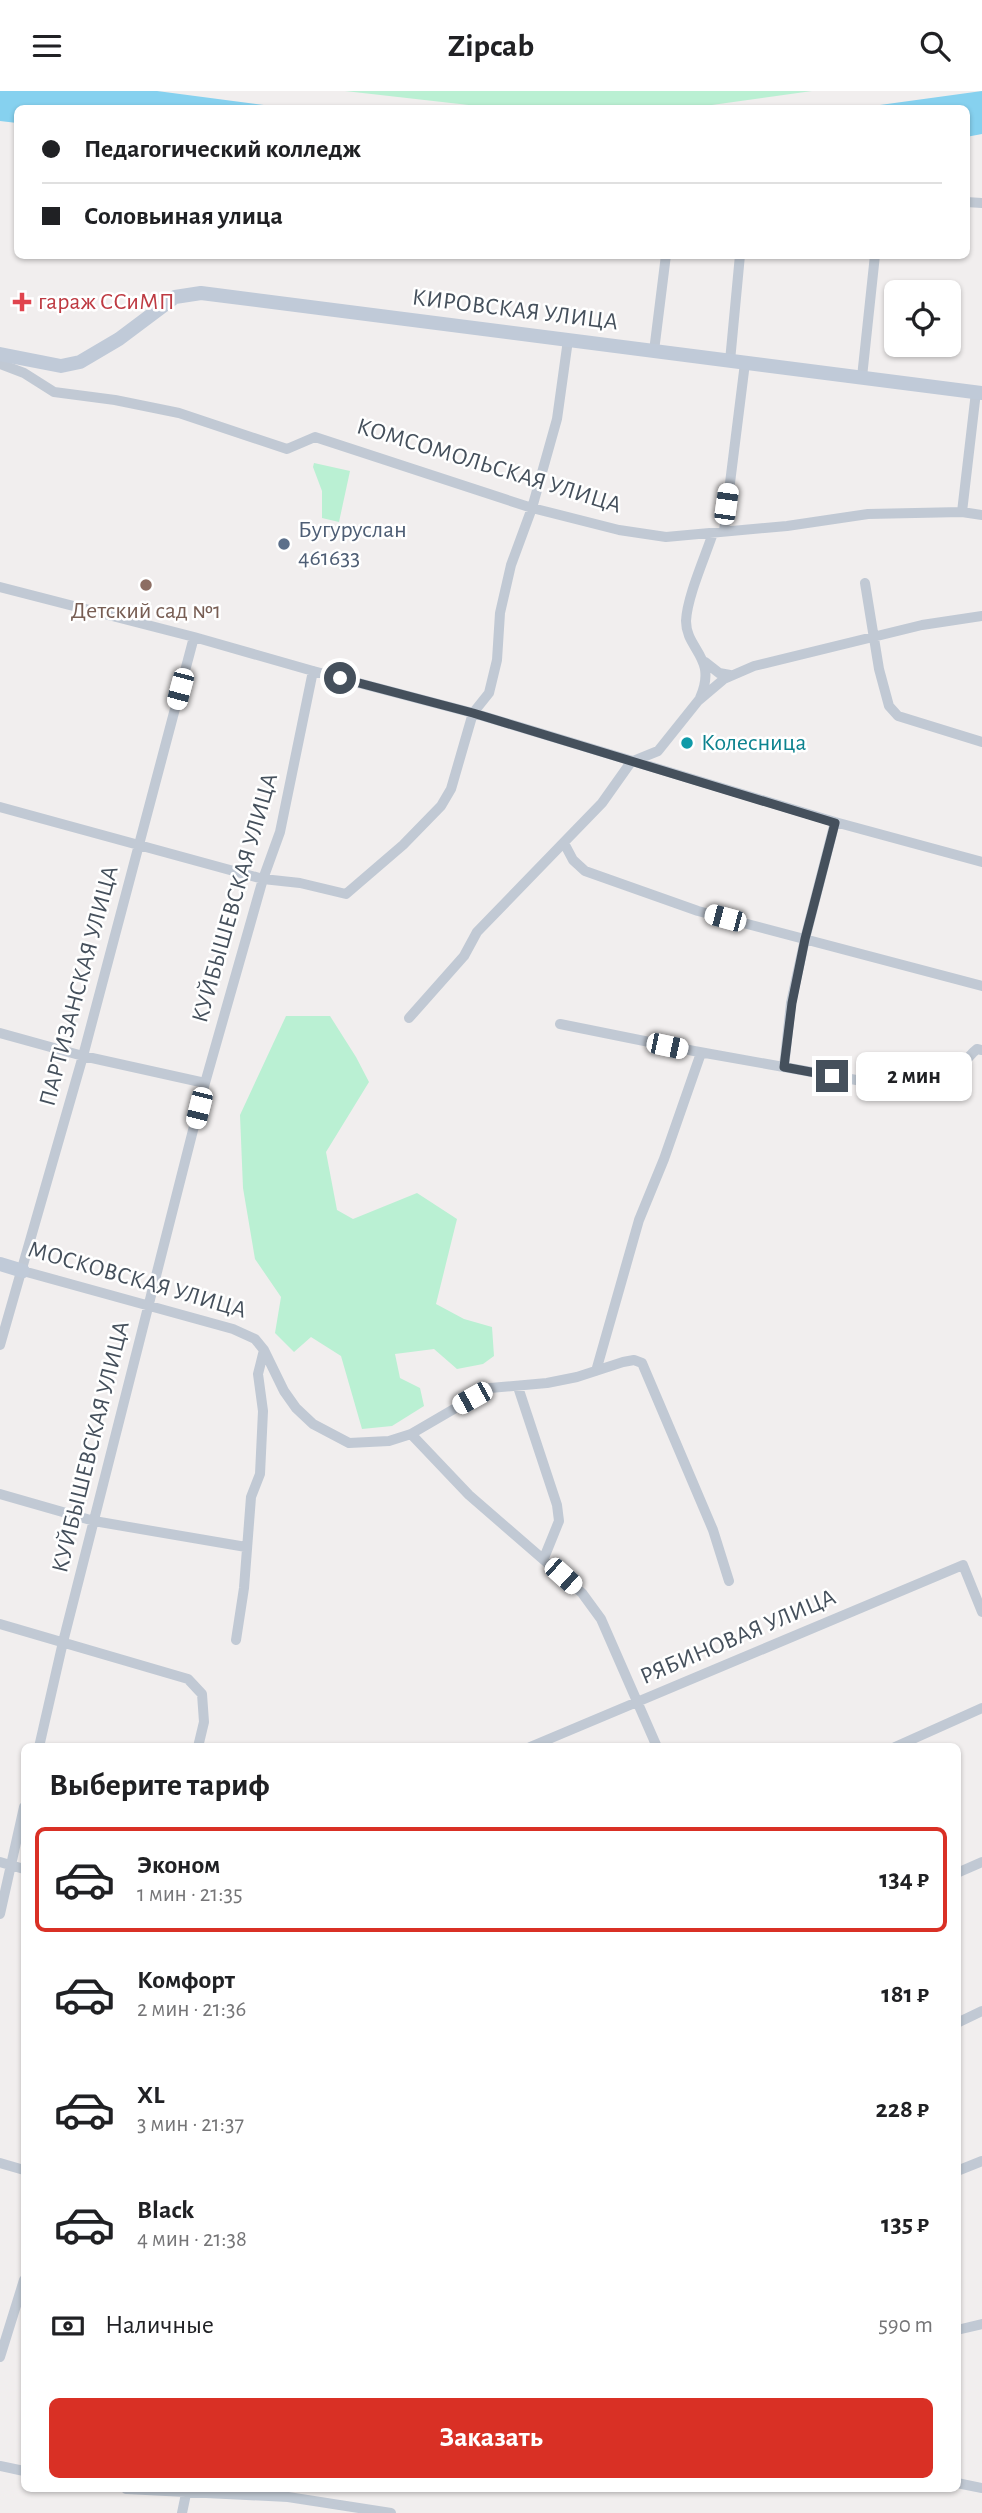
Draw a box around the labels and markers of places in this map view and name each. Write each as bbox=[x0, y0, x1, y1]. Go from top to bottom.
place label: гараж ССиМП bbox=[38, 290, 175, 314]
marker: гараж ССиМП bbox=[12, 292, 32, 312]
place label: Бугуруслан 461633 bbox=[298, 518, 407, 570]
marker: Бугуруслан 461633 bbox=[276, 536, 292, 552]
marker: Детский сад №1 bbox=[138, 577, 154, 593]
place label: Детский сад №1 bbox=[71, 599, 221, 623]
place label: Колесница bbox=[701, 731, 807, 755]
marker: Колесница bbox=[679, 735, 695, 751]

